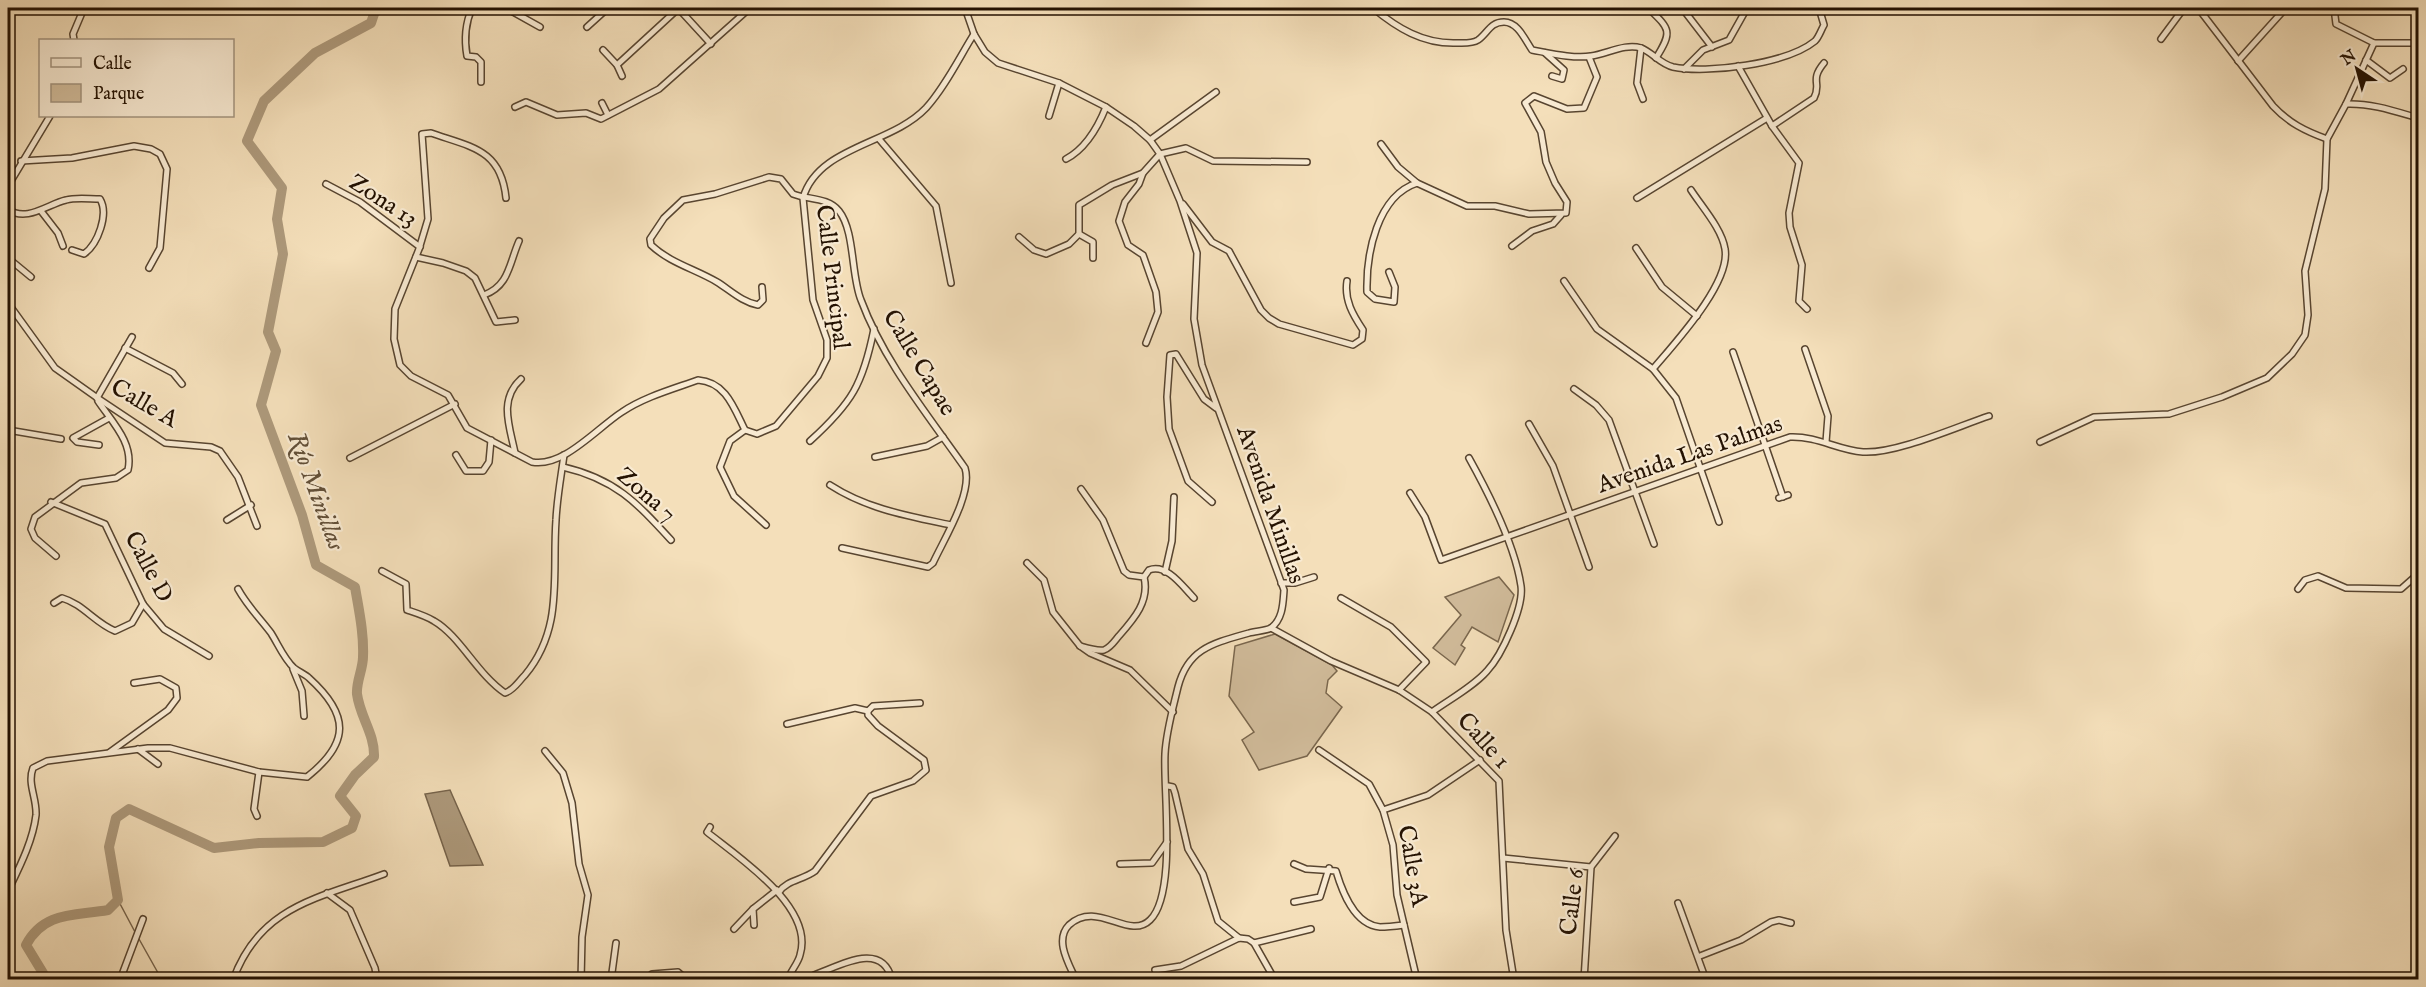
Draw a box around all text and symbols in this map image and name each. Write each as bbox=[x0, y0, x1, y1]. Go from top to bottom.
legend bbox=[39, 39, 234, 117]
north arrow bbox=[2327, 39, 2387, 99]
text: N bbox=[2337, 46, 2361, 71]
text: Calle bbox=[93, 53, 132, 76]
text: Parque bbox=[93, 83, 144, 106]
street label: Zona 13 bbox=[343, 167, 423, 235]
street label: Calle Principal bbox=[808, 203, 856, 351]
street label: Calle Capae bbox=[875, 304, 963, 422]
street label: Calle A bbox=[105, 372, 184, 436]
street label: Avenida Las Palmas bbox=[1592, 409, 1787, 502]
street label: Avenida Minillas bbox=[1228, 421, 1312, 588]
water label: Río Minillas bbox=[279, 427, 353, 555]
street label: Zona 7 bbox=[610, 461, 682, 529]
street label: Calle D bbox=[116, 526, 180, 608]
street label: Calle 1 bbox=[1449, 706, 1517, 776]
street label: Calle 3A bbox=[1390, 823, 1435, 910]
street label: Calle 6 bbox=[1554, 866, 1593, 937]

